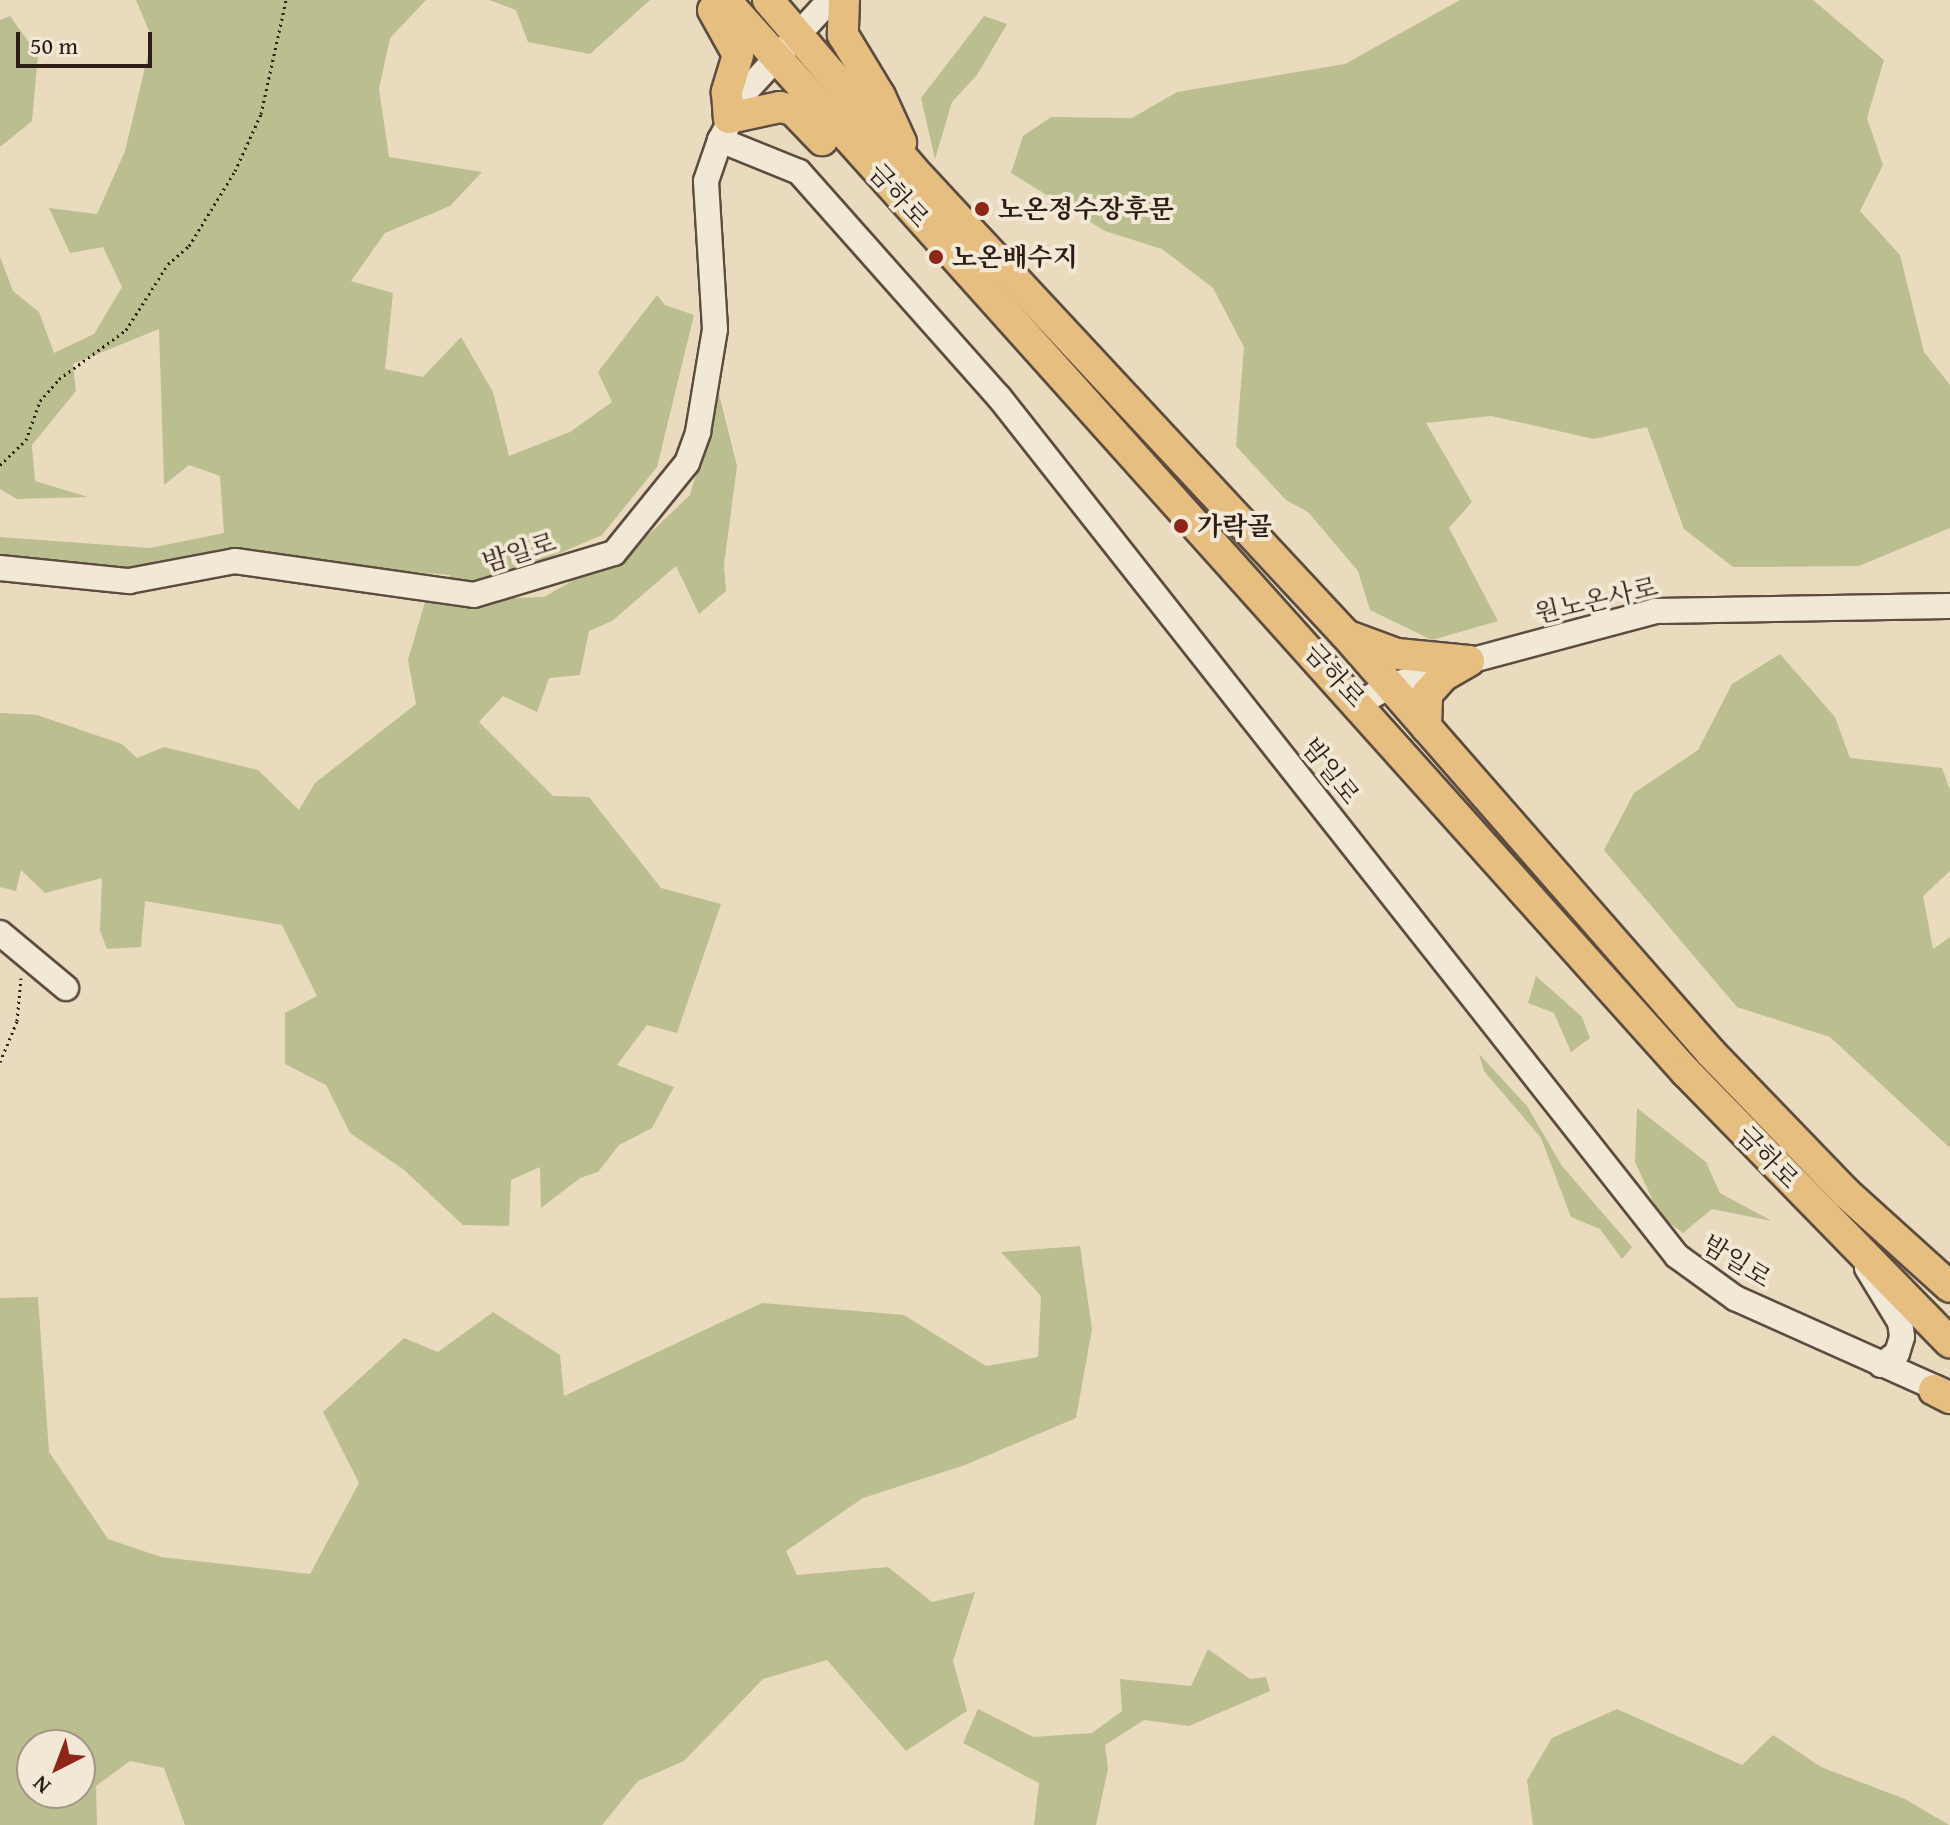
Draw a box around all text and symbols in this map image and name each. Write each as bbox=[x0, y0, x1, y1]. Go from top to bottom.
scale bar bbox=[20, 16, 156, 66]
text: 50 m bbox=[30, 28, 78, 63]
street label: 금하로 bbox=[862, 157, 936, 233]
place label: 노온정수장후문 bbox=[998, 193, 1174, 225]
marker: 노온정수장후문 bbox=[973, 200, 991, 218]
place label: 노온배수지 bbox=[952, 241, 1078, 273]
marker: 노온배수지 bbox=[927, 248, 945, 266]
place label: 가락골 bbox=[1197, 510, 1272, 542]
marker: 가락골 bbox=[1172, 517, 1190, 535]
street label: 밤일로 bbox=[478, 526, 560, 578]
street label: 원노온사로 bbox=[1531, 571, 1661, 629]
street label: 금하로 bbox=[1298, 637, 1372, 713]
street label: 밤일로 bbox=[1296, 732, 1366, 810]
street label: 금하로 bbox=[1731, 1119, 1805, 1195]
street label: 밤일로 bbox=[1697, 1228, 1777, 1294]
north arrow bbox=[16, 1729, 96, 1809]
text: N bbox=[25, 1769, 57, 1802]

